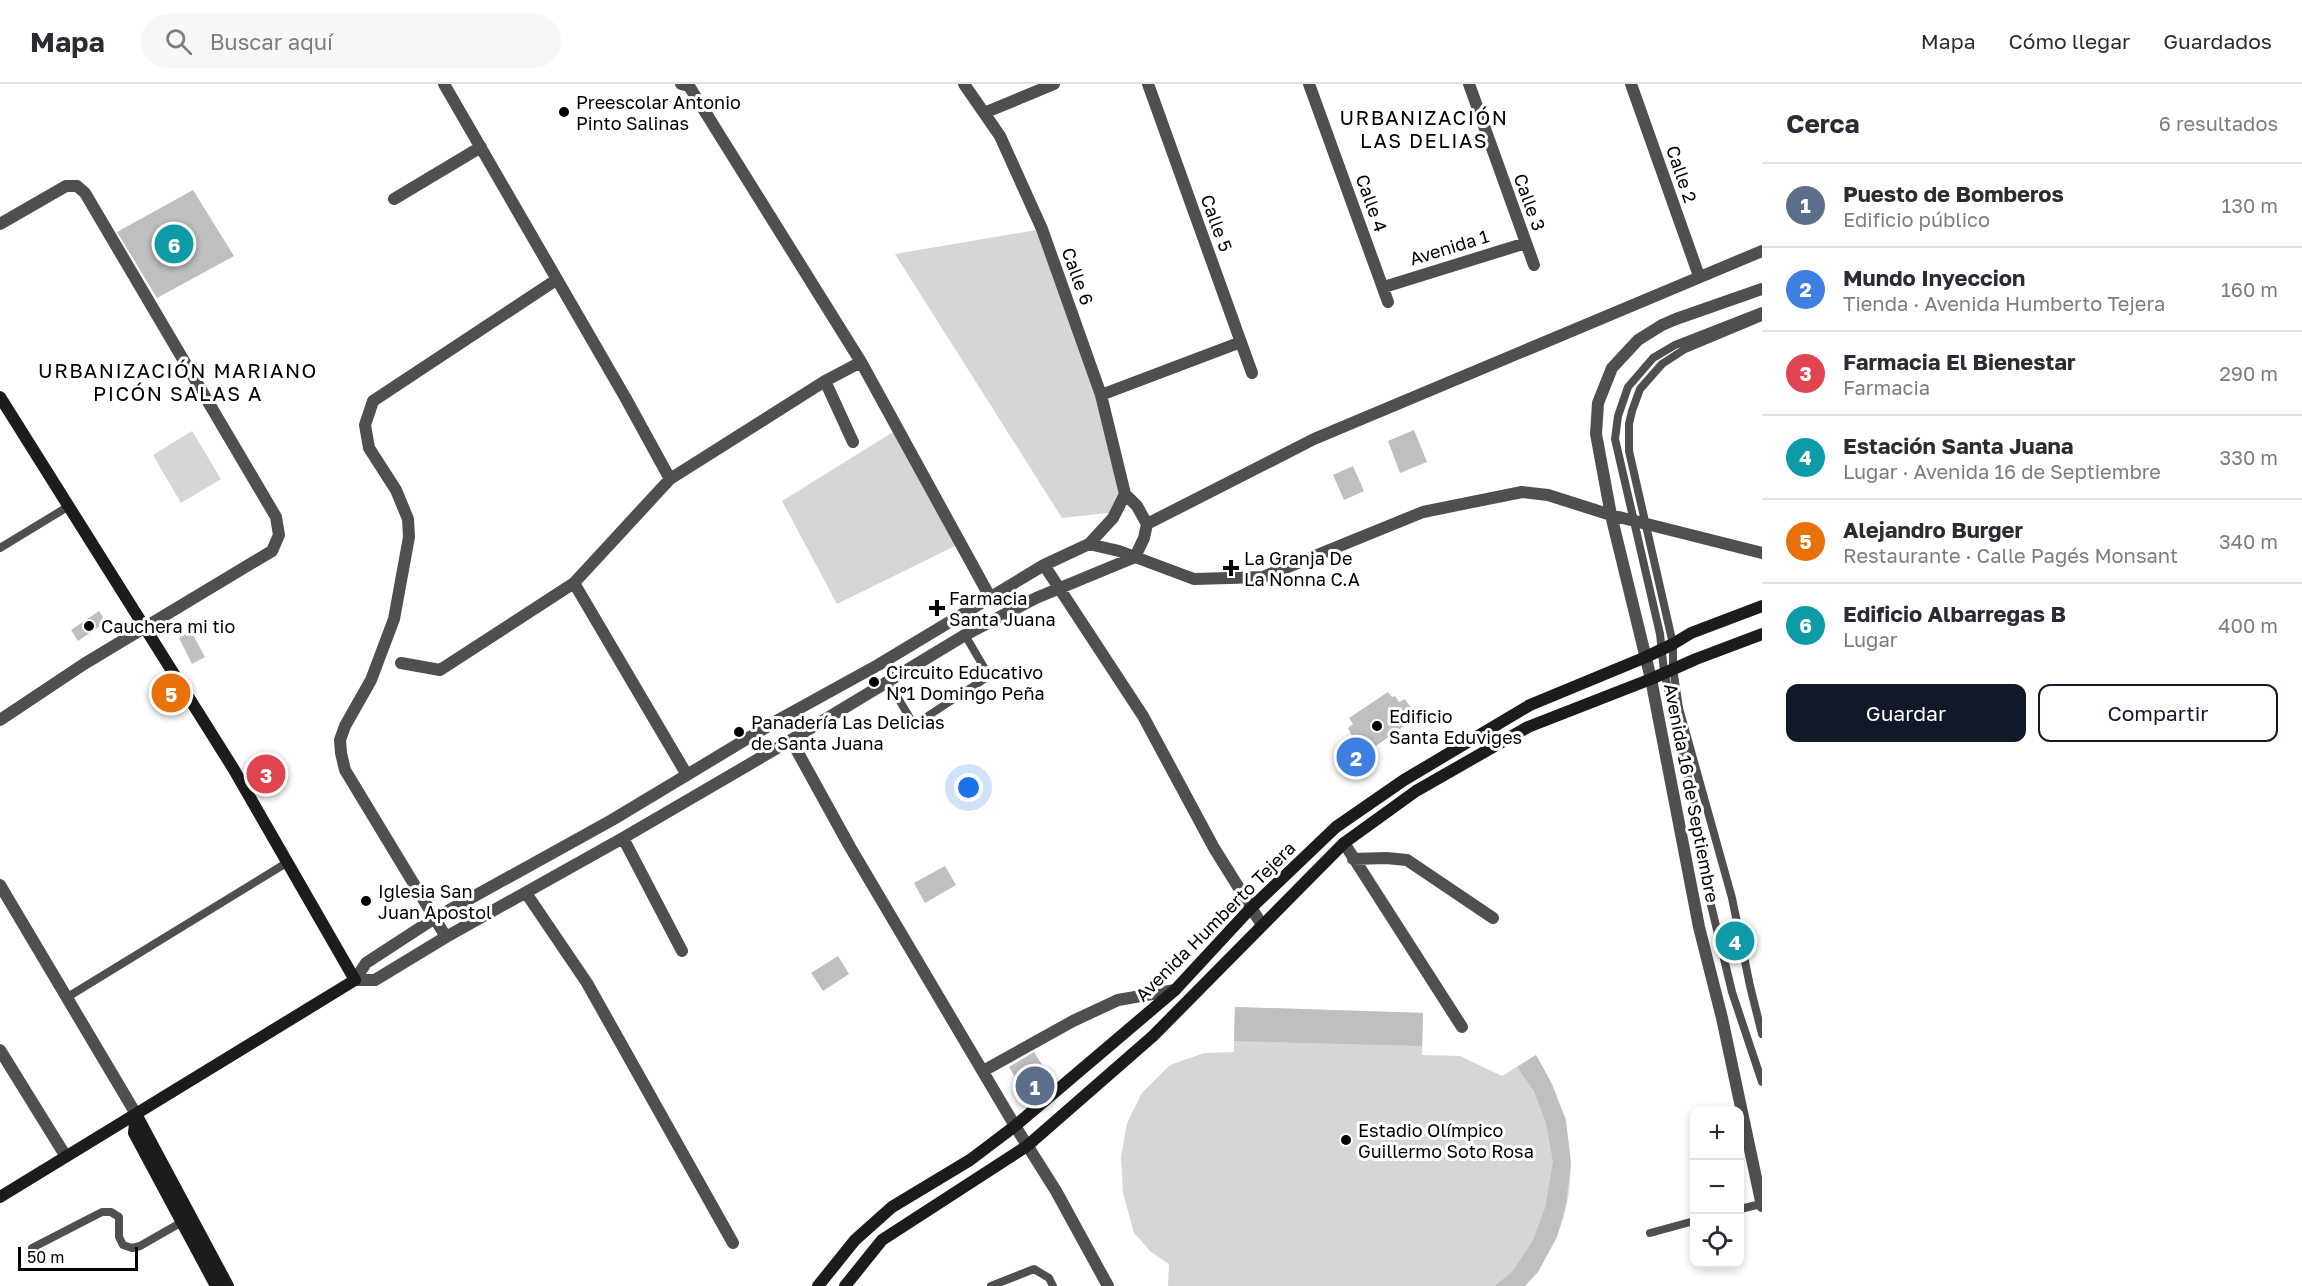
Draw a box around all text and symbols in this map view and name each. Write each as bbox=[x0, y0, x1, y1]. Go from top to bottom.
search box bbox=[141, 14, 561, 68]
text: Mapa bbox=[30, 25, 105, 58]
icon: search bbox=[162, 25, 195, 58]
text: Buscar aquí bbox=[210, 28, 333, 55]
text: Mapa bbox=[1921, 28, 1976, 54]
text: Cómo llegar bbox=[2009, 28, 2130, 54]
text: Guardados bbox=[2163, 28, 2272, 54]
place label: Preescolar Antonio Pinto Salinas bbox=[576, 91, 741, 134]
marker: Preescolar Antonio Pinto Salinas bbox=[557, 105, 571, 119]
district label: URBANIZACIÓN LAS DELIAS bbox=[1340, 105, 1508, 152]
text: Cerca bbox=[1786, 108, 1860, 139]
text: 6 resultados bbox=[2159, 111, 2278, 135]
street label: Calle 2 bbox=[1662, 142, 1702, 206]
street label: Calle 3 bbox=[1510, 170, 1550, 234]
street label: Calle 4 bbox=[1351, 171, 1393, 235]
text: Puesto de Bomberos bbox=[1843, 180, 2064, 207]
street label: Calle 5 bbox=[1197, 191, 1237, 255]
text: 1 bbox=[1800, 193, 1811, 217]
text: 130 m bbox=[2222, 193, 2278, 217]
text: Edificio público bbox=[1843, 207, 1990, 231]
pin: 6 bbox=[154, 222, 194, 266]
street label: Avenida 1 bbox=[1407, 224, 1491, 269]
street label: Calle 6 bbox=[1057, 244, 1099, 308]
text: Mundo Inyeccion bbox=[1843, 264, 2025, 291]
text: 2 bbox=[1799, 277, 1812, 301]
text: 160 m bbox=[2221, 277, 2278, 301]
text: Tienda · Avenida Humberto Tejera bbox=[1843, 291, 2165, 315]
text: Farmacia El Bienestar bbox=[1843, 348, 2076, 375]
district label: URBANIZACIÓN MARIANO PICÓN SALAS A bbox=[38, 358, 318, 405]
text: 3 bbox=[1799, 361, 1812, 385]
text: 290 m bbox=[2219, 361, 2278, 385]
text: Farmacia bbox=[1843, 375, 1930, 399]
text: Estación Santa Juana bbox=[1843, 432, 2074, 459]
text: 4 bbox=[1799, 445, 1812, 469]
text: 330 m bbox=[2220, 445, 2278, 469]
text: Lugar · Avenida 16 de Septiembre bbox=[1843, 459, 2161, 483]
text: Alejandro Burger bbox=[1843, 516, 2023, 543]
text: 5 bbox=[1799, 529, 1812, 553]
text: 340 m bbox=[2219, 529, 2278, 553]
text: Restaurante · Calle Pagés Monsant bbox=[1843, 543, 2178, 567]
place label: La Granja De La Nonna C.A bbox=[1244, 547, 1360, 590]
marker: La Granja De La Nonna C.A bbox=[1222, 559, 1240, 577]
place label: Farmacia Santa Juana bbox=[949, 587, 1056, 630]
text: Edificio Albarregas B bbox=[1843, 600, 2066, 627]
marker: Farmacia Santa Juana bbox=[930, 601, 944, 615]
text: 6 bbox=[1799, 613, 1812, 637]
text: 400 m bbox=[2218, 613, 2278, 637]
place label: Cauchera mi tio bbox=[101, 615, 235, 637]
marker: Cauchera mi tio bbox=[82, 619, 96, 633]
text: Lugar bbox=[1843, 627, 1898, 651]
place label: Circuito Educativo Nº1 Domingo Peña bbox=[886, 661, 1045, 704]
pin: 5 bbox=[152, 670, 190, 716]
marker: Circuito Educativo Nº1 Domingo Peña bbox=[867, 675, 881, 689]
street label: Avenida 16 de Septiembre bbox=[1660, 682, 1724, 904]
button: Guardar bbox=[1786, 684, 2026, 742]
button: Compartir bbox=[2038, 684, 2278, 742]
place label: Edificio Santa Eduviges bbox=[1389, 705, 1522, 748]
place label: Panadería Las Delicias de Santa Juana bbox=[751, 711, 945, 754]
marker: Edificio Santa Eduviges bbox=[1370, 719, 1384, 733]
marker: Panadería Las Delicias de Santa Juana bbox=[732, 725, 746, 739]
pin: 2 bbox=[1336, 734, 1376, 780]
pin: 3 bbox=[246, 752, 286, 796]
your location bbox=[954, 773, 983, 802]
street label: Avenida Humberto Tejera bbox=[1131, 837, 1299, 1005]
place label: Iglesia San Juan Apostol bbox=[378, 880, 492, 923]
marker: Iglesia San Juan Apostol bbox=[359, 894, 373, 908]
pin: 4 bbox=[1716, 918, 1754, 964]
pin: 1 bbox=[1016, 1064, 1054, 1108]
map controls bbox=[1690, 1106, 1744, 1268]
button: + bbox=[1690, 1106, 1744, 1160]
place label: Estadio Olímpico Guillermo Soto Rosa bbox=[1358, 1119, 1534, 1162]
marker: Estadio Olímpico Guillermo Soto Rosa bbox=[1339, 1133, 1353, 1147]
button: − bbox=[1690, 1160, 1744, 1214]
button: locate bbox=[1690, 1214, 1744, 1268]
scale bar bbox=[18, 1244, 138, 1272]
text: 50 m bbox=[27, 1247, 64, 1267]

